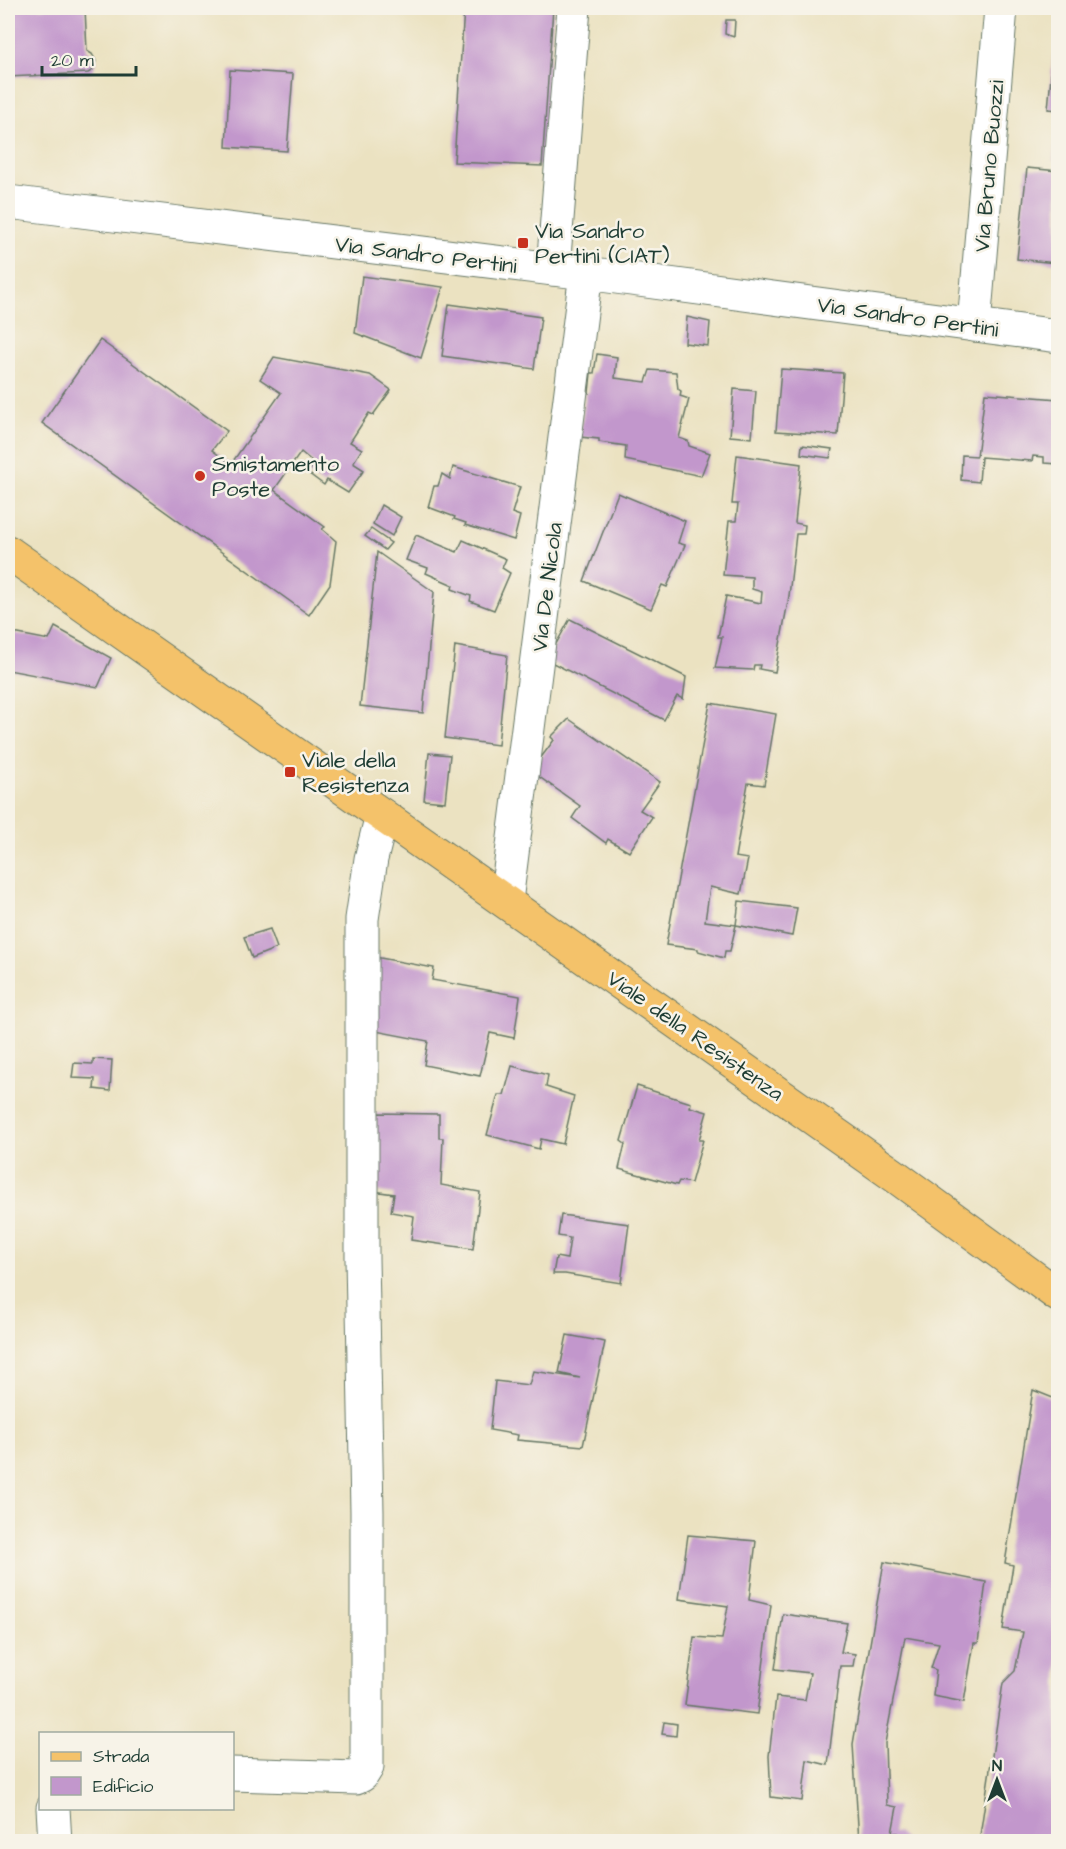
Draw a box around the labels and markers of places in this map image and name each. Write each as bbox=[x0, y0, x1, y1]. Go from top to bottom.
place label: Via Sandro Pertini (CIAT) bbox=[535, 216, 670, 272]
marker: Via Sandro Pertini (CIAT) bbox=[516, 236, 530, 250]
place label: Smistamento Poste bbox=[212, 449, 340, 505]
marker: Smistamento Poste bbox=[193, 469, 207, 483]
place label: Viale della Resistenza bbox=[302, 745, 409, 801]
marker: Viale della Resistenza bbox=[283, 765, 297, 779]

